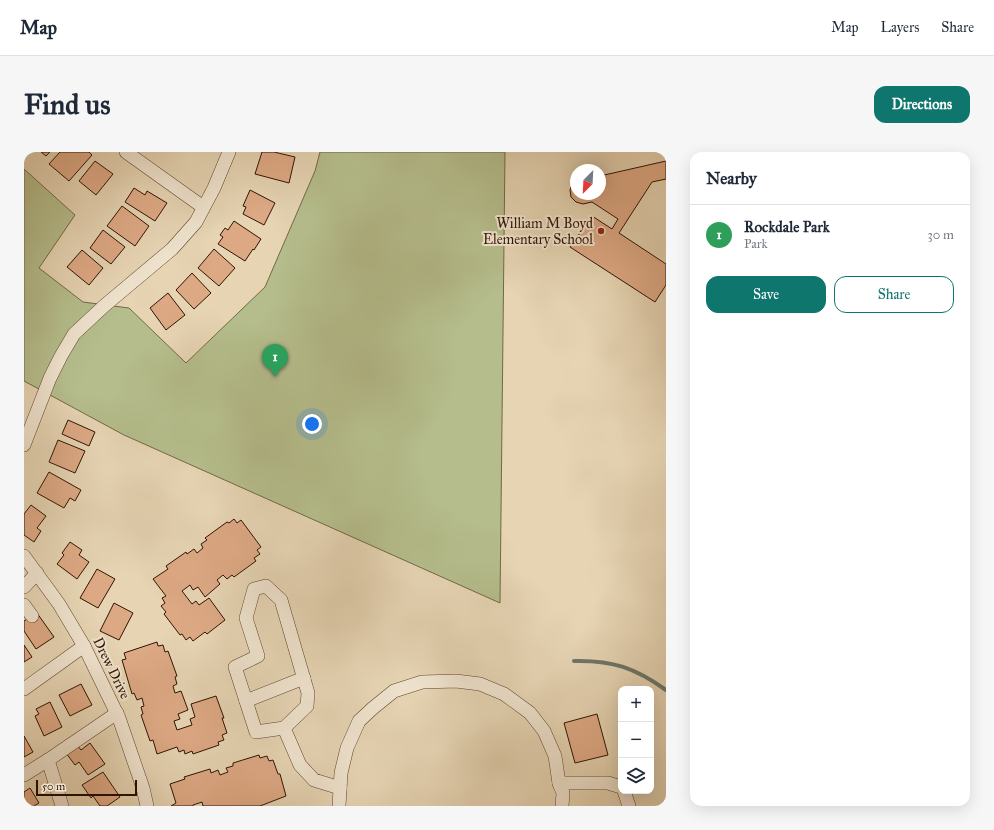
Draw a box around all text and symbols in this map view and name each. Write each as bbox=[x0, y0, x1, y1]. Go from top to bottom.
text: Map bbox=[20, 16, 57, 39]
text: Map bbox=[831, 19, 859, 36]
text: Layers bbox=[881, 19, 919, 36]
text: Share bbox=[941, 19, 974, 36]
button: Directions bbox=[874, 86, 970, 123]
text: Find us bbox=[24, 87, 110, 122]
north arrow bbox=[570, 164, 606, 200]
text: Nearby bbox=[706, 168, 757, 189]
place label: William M Boyd Elementary School bbox=[483, 215, 593, 248]
text: Rockdale Park bbox=[744, 218, 830, 236]
marker: William M Boyd Elementary School bbox=[596, 226, 606, 236]
text: 1 bbox=[716, 227, 722, 243]
text: 30 m bbox=[928, 227, 954, 243]
text: Park bbox=[744, 236, 768, 252]
button: Save bbox=[706, 276, 826, 313]
button: Share bbox=[834, 276, 954, 313]
pin: 1 bbox=[262, 344, 288, 377]
your location bbox=[302, 414, 322, 434]
street label: Drew Drive bbox=[89, 635, 134, 702]
map controls bbox=[618, 686, 654, 794]
button: + bbox=[618, 686, 654, 722]
button: − bbox=[618, 722, 654, 758]
button: layers bbox=[618, 758, 654, 794]
scale bar bbox=[36, 778, 137, 797]
text: 50 m bbox=[42, 780, 65, 793]

